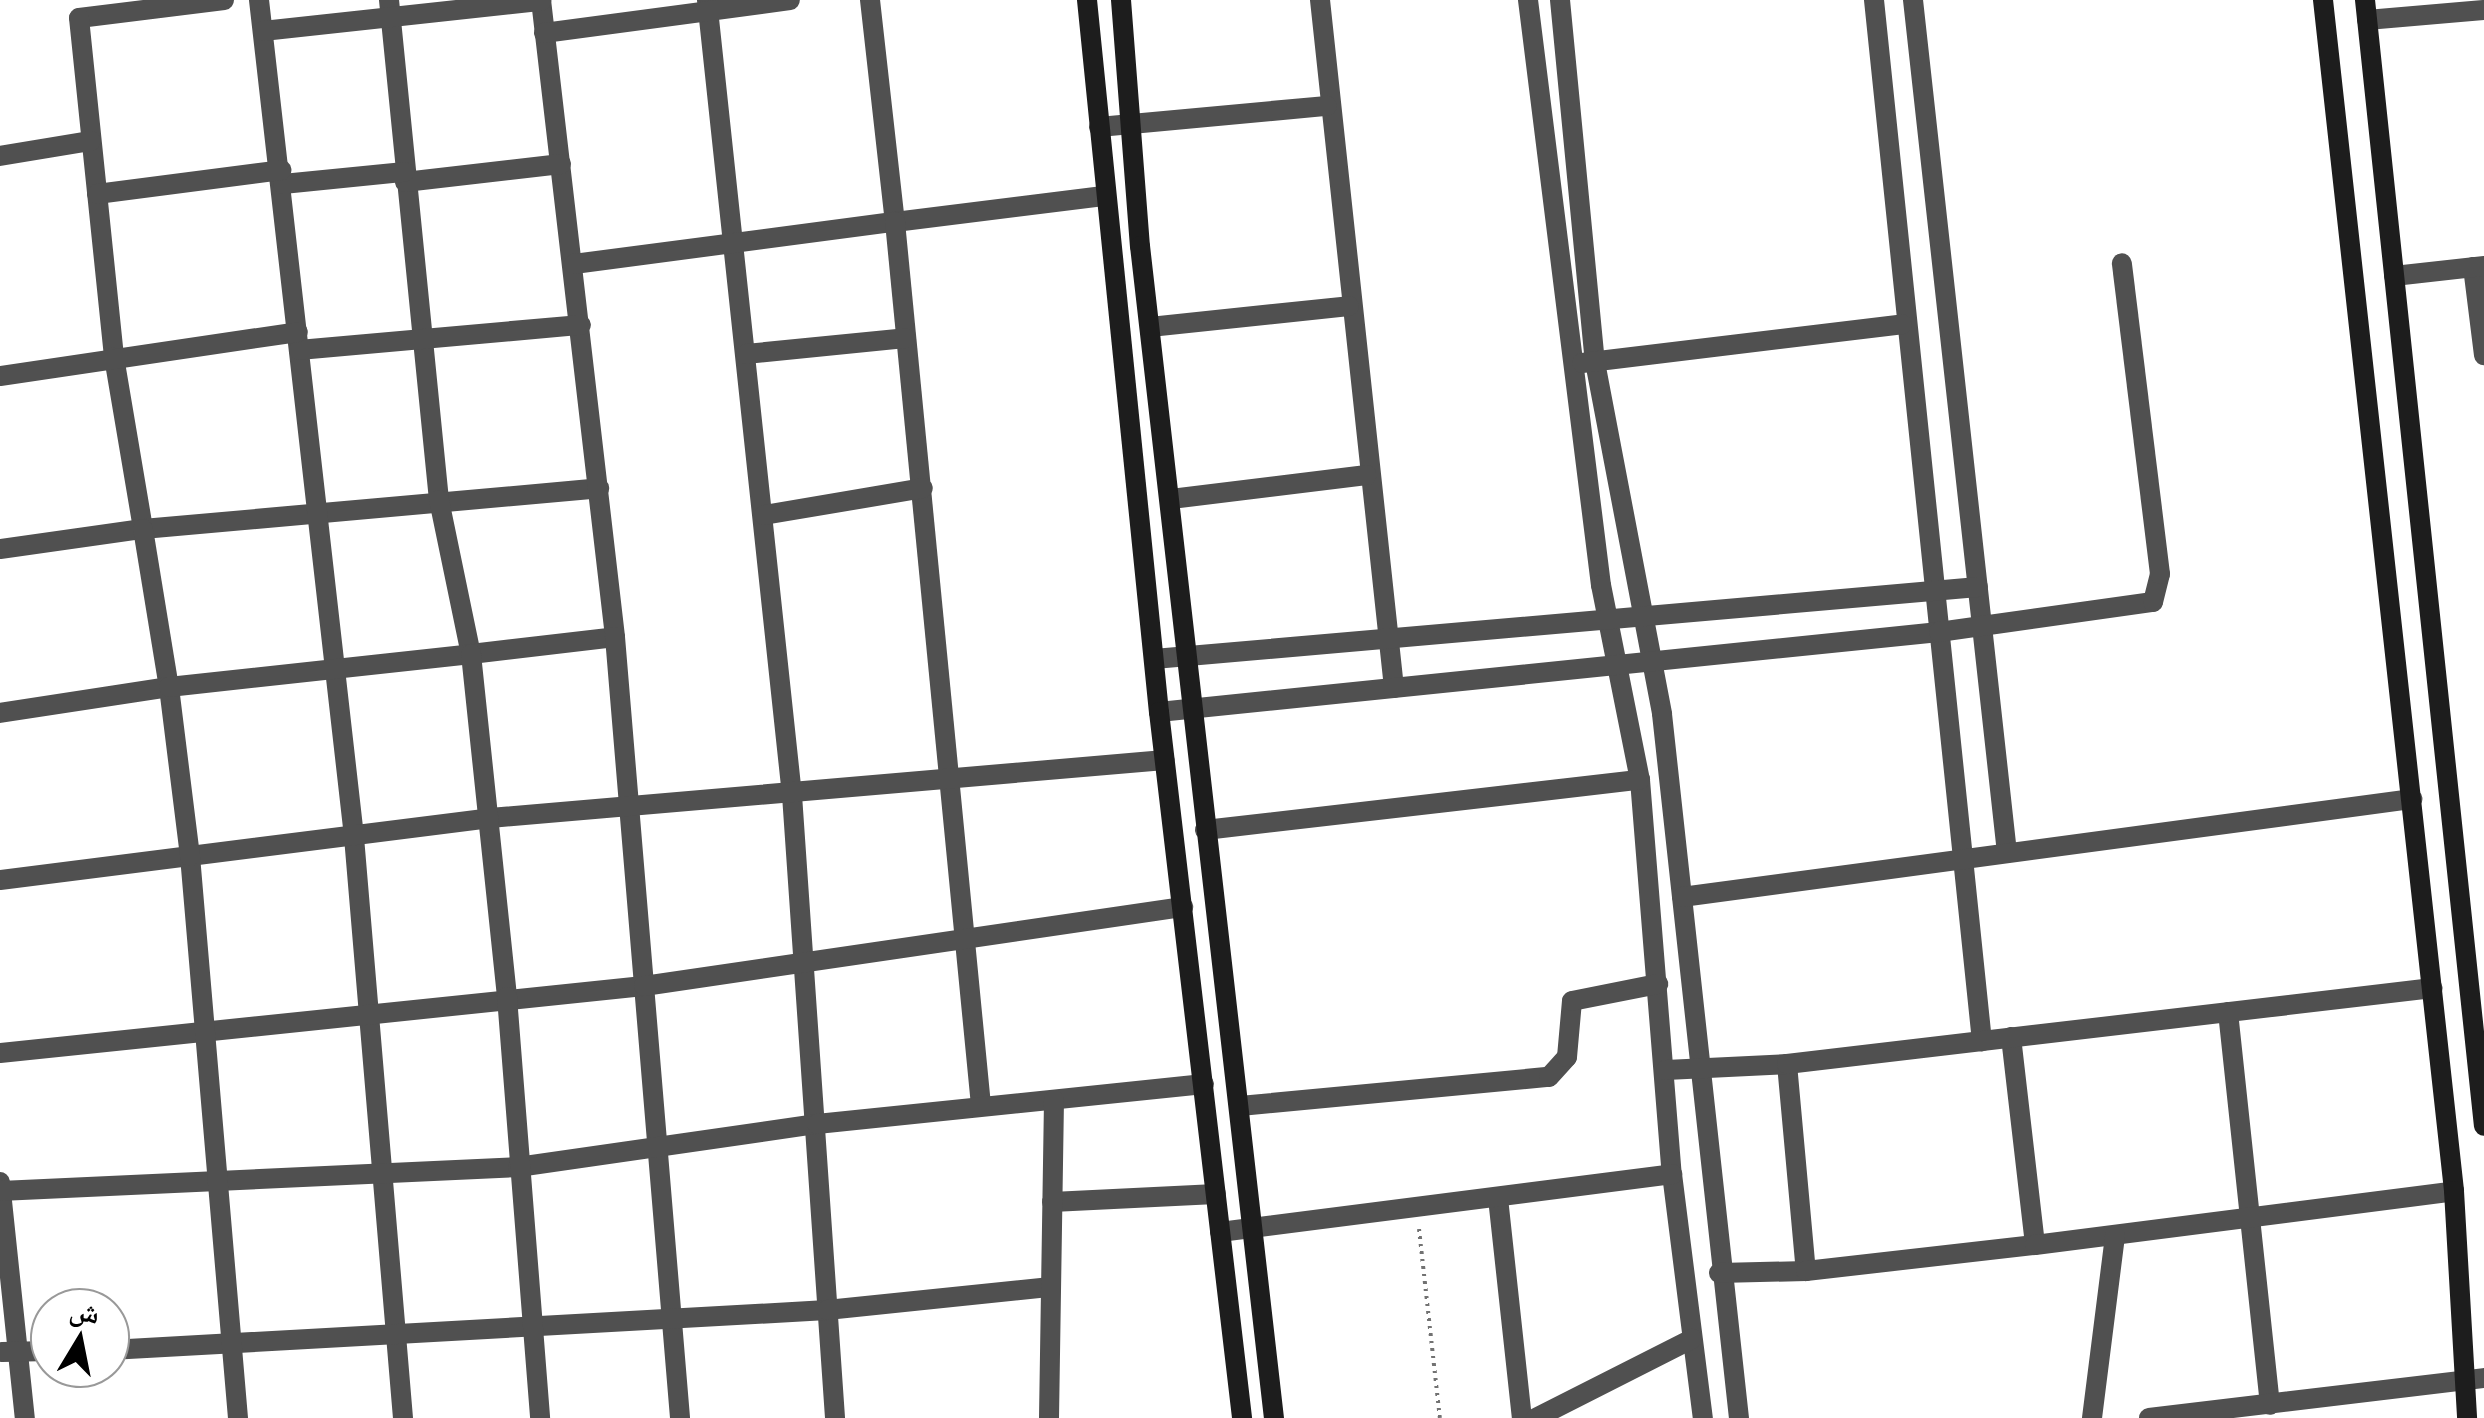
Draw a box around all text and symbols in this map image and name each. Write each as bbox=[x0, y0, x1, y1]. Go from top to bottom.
north arrow bbox=[30, 1288, 130, 1388]
text: ش bbox=[67, 1289, 103, 1332]

